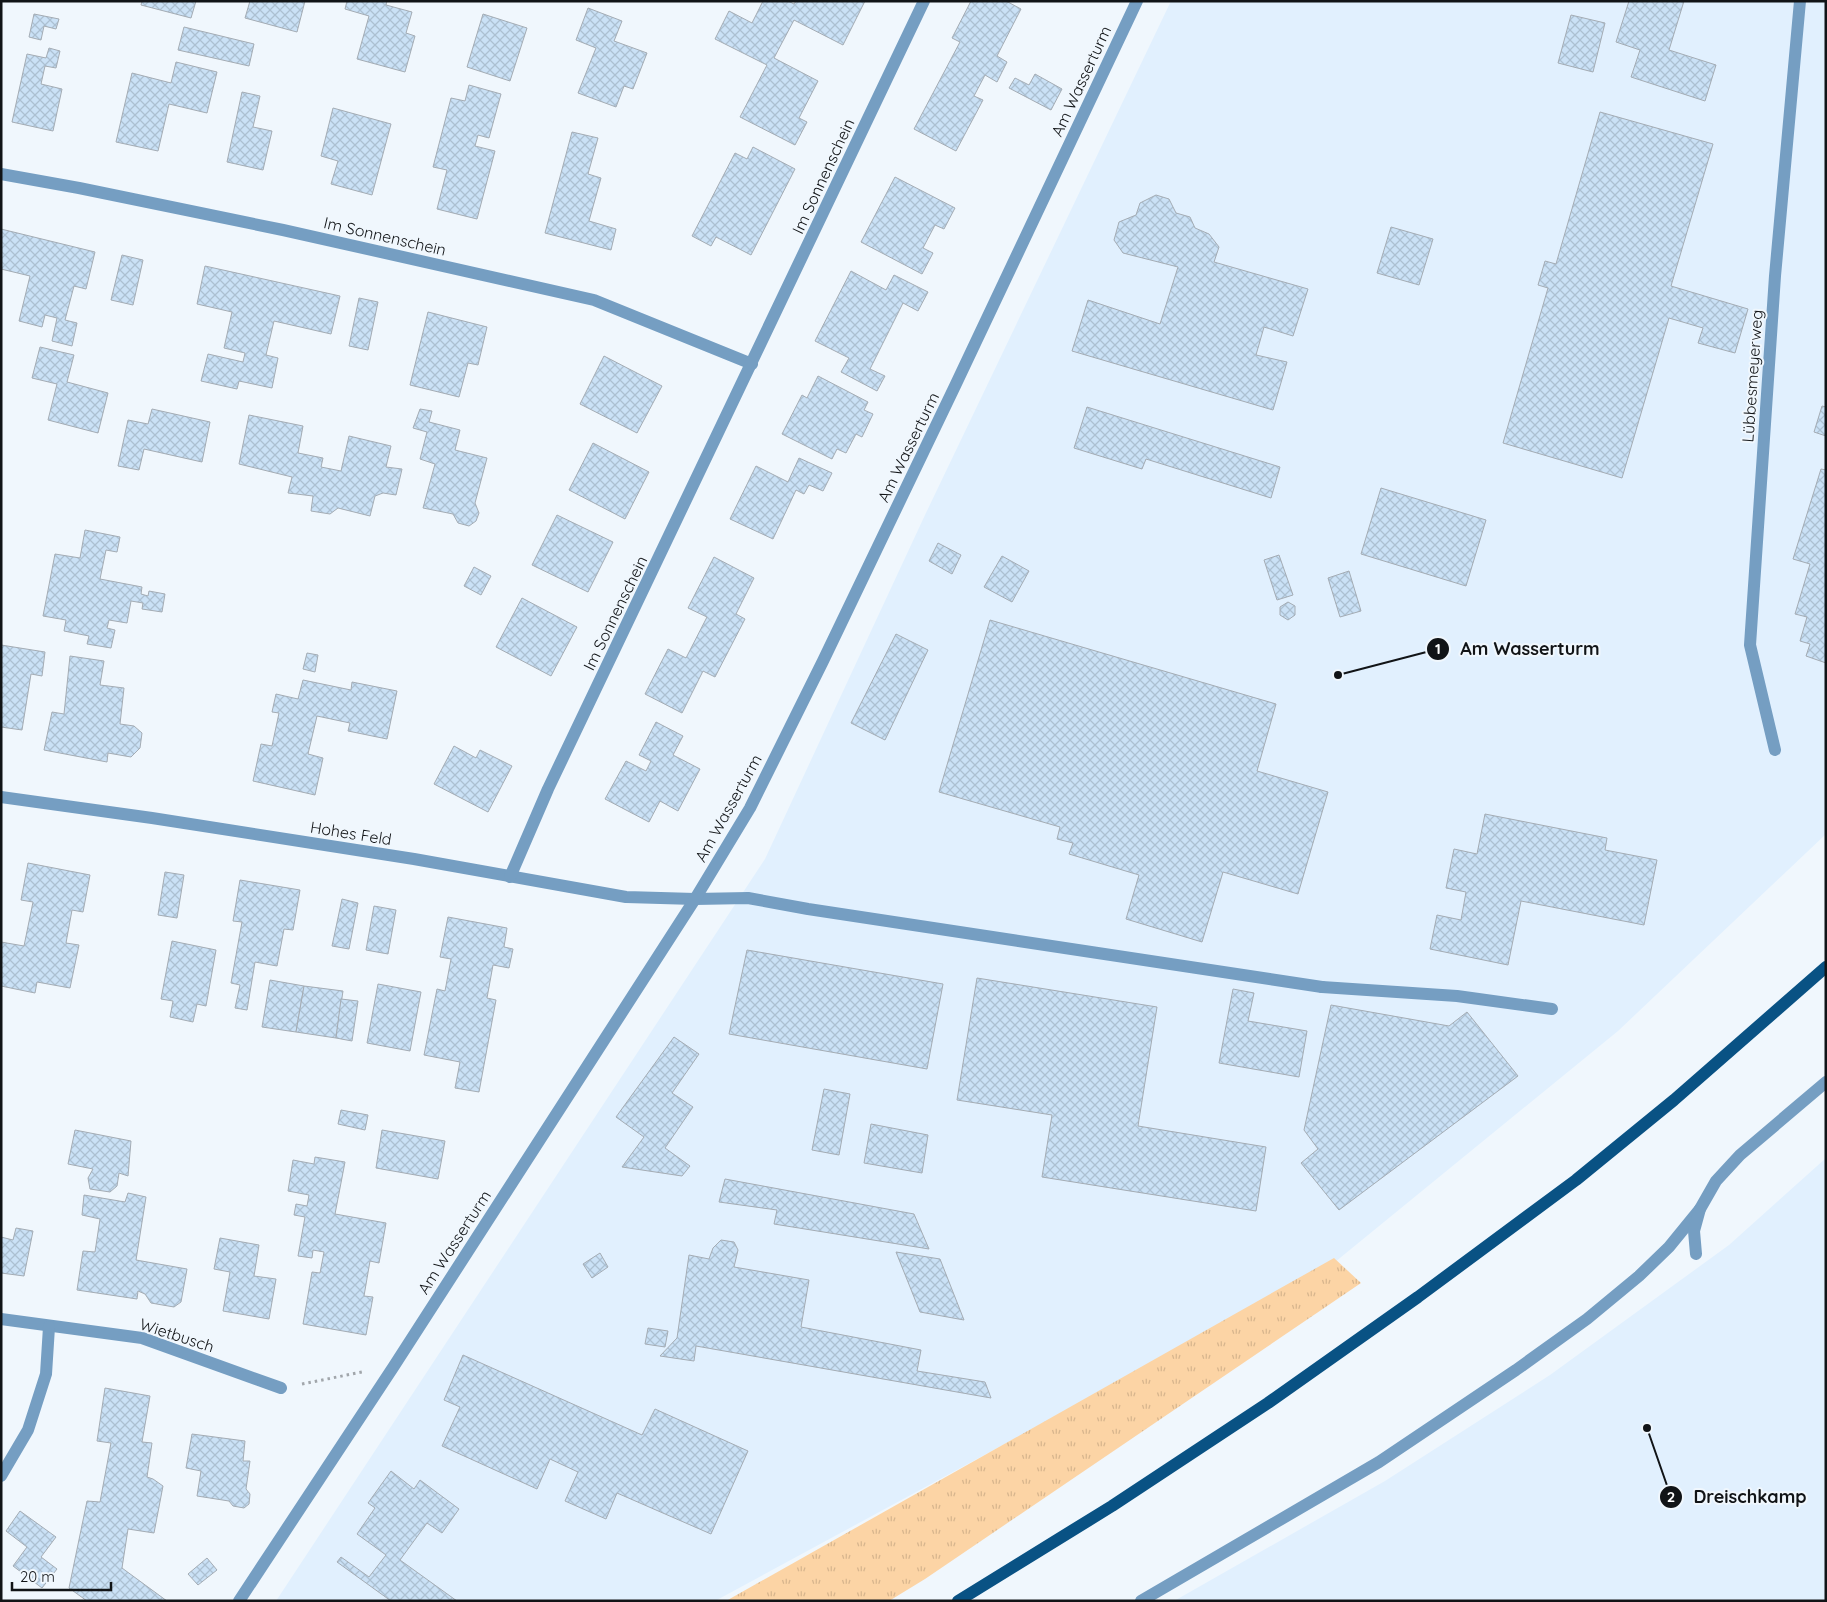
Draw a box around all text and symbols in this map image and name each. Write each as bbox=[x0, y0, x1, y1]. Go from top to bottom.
street label: Am Wasserturm bbox=[1047, 22, 1115, 140]
street label: Im Sonnenschein bbox=[788, 115, 858, 237]
street label: Im Sonnenschein bbox=[322, 212, 448, 260]
street label: Lübbesmeyerweg bbox=[1737, 309, 1767, 443]
street label: Am Wasserturm bbox=[873, 389, 943, 505]
street label: Im Sonnenschein bbox=[579, 552, 651, 674]
callout: Am Wasserturm bbox=[1426, 633, 1610, 666]
text: Am Wasserturm bbox=[1460, 637, 1600, 660]
text: 1 bbox=[1435, 639, 1441, 658]
street label: Am Wasserturm bbox=[690, 751, 766, 865]
street label: Hohes Feld bbox=[309, 817, 393, 849]
street label: Am Wasserturm bbox=[413, 1186, 495, 1298]
street label: Wietbusch bbox=[137, 1314, 217, 1356]
callout: Dreischkamp bbox=[1658, 1480, 1816, 1513]
text: Dreischkamp bbox=[1693, 1485, 1807, 1508]
text: 2 bbox=[1667, 1487, 1675, 1506]
scale bar bbox=[12, 1560, 111, 1592]
text: 20 m bbox=[20, 1567, 55, 1586]

